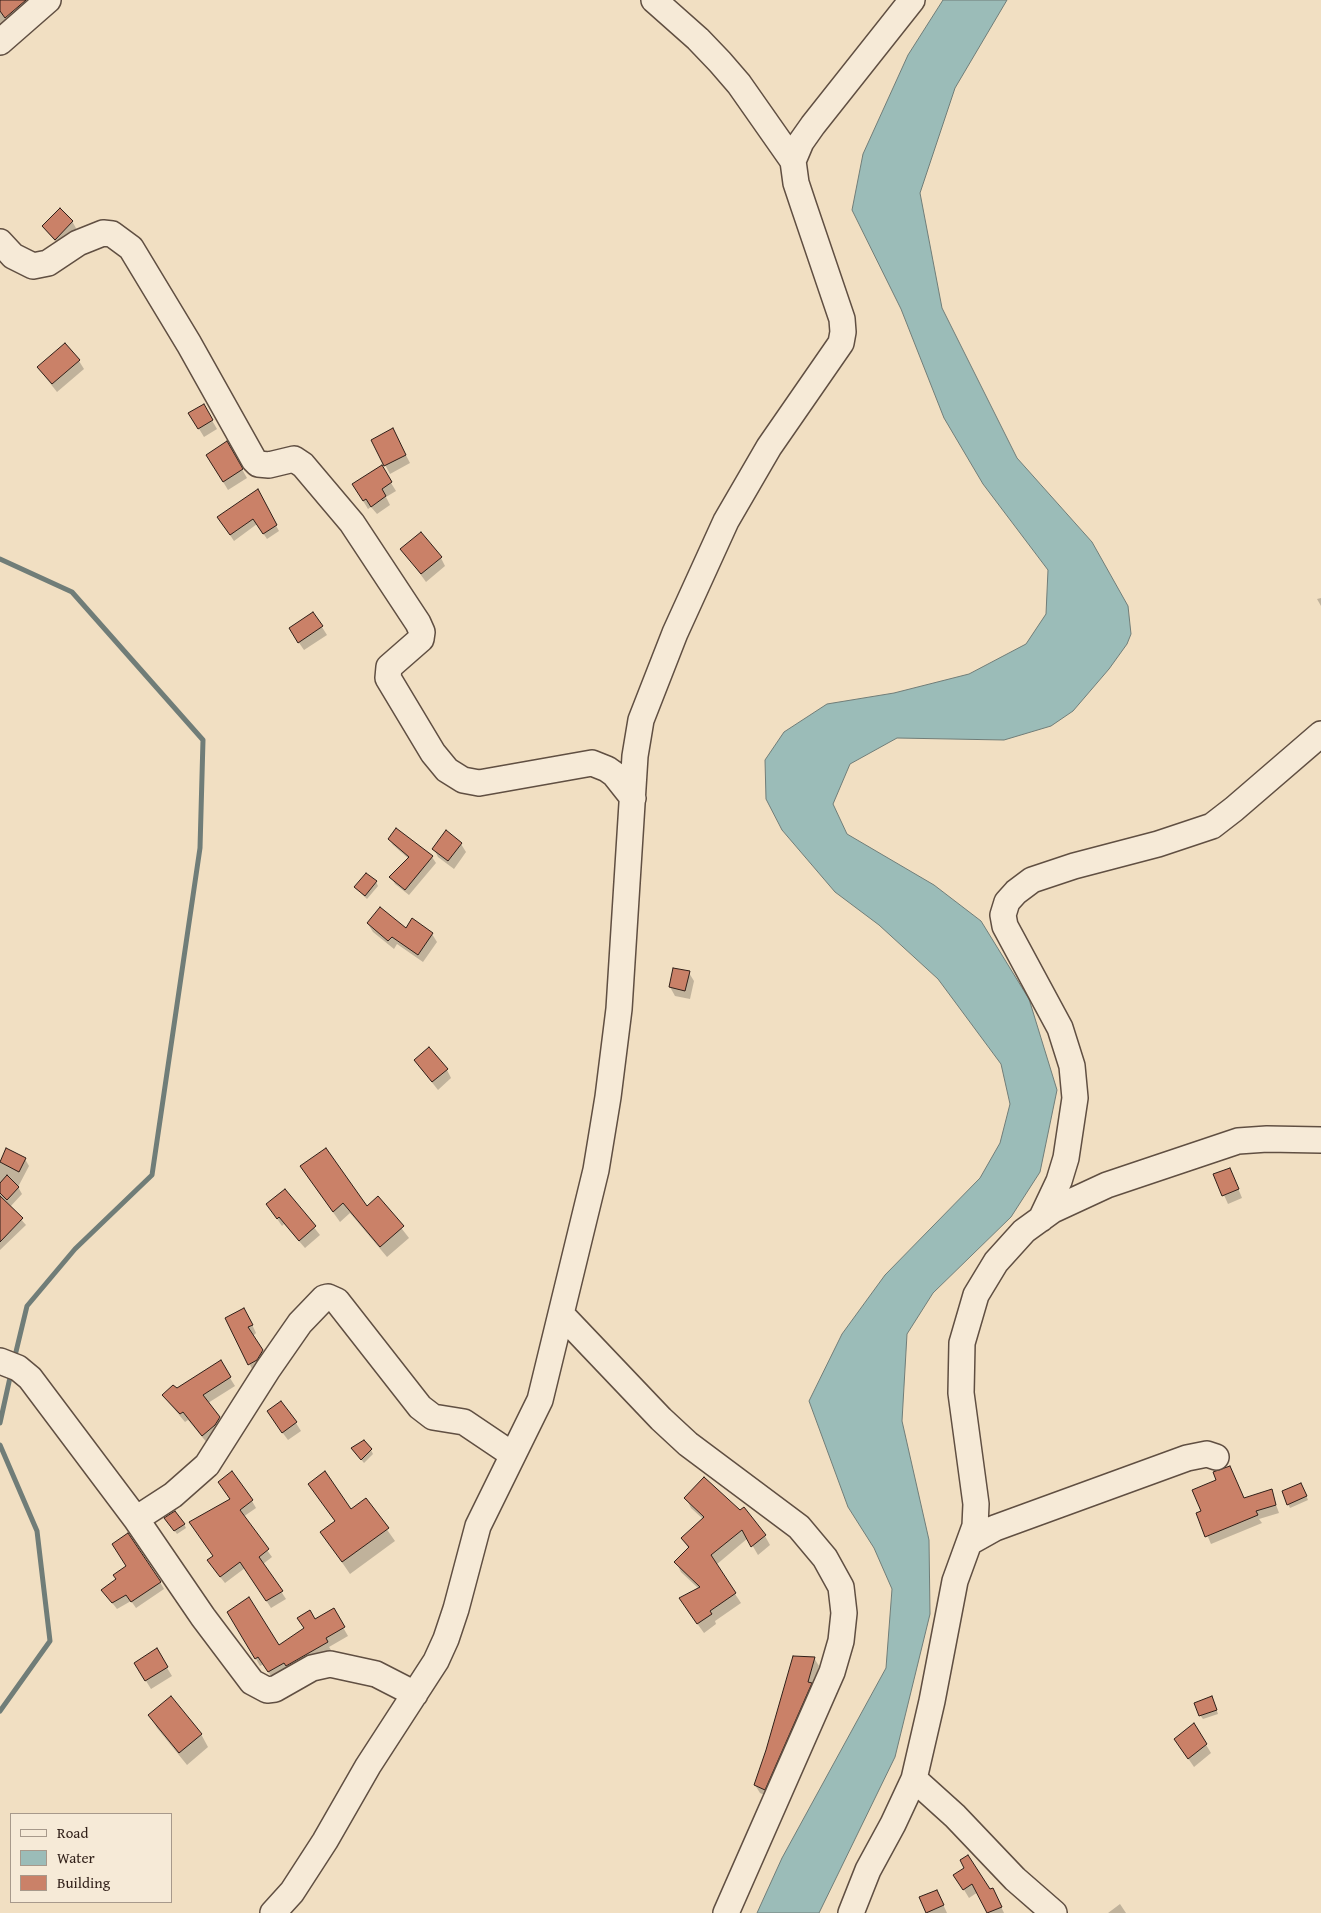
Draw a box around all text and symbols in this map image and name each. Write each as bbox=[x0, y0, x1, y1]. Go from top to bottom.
legend bbox=[10, 1813, 172, 1903]
text: Road bbox=[57, 1822, 88, 1843]
text: Water bbox=[57, 1847, 95, 1868]
text: Building bbox=[57, 1872, 110, 1893]

